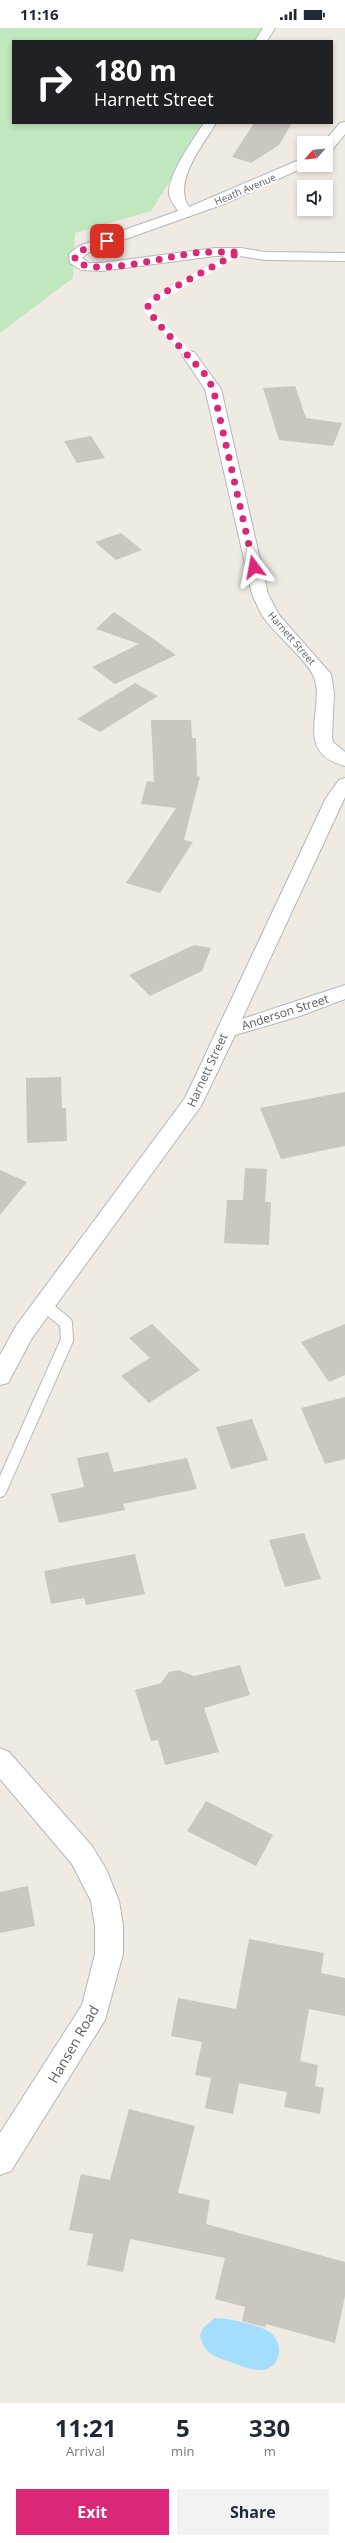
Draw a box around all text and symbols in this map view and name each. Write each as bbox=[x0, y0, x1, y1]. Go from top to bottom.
text: 11:16 bbox=[20, 4, 59, 24]
text: 180 m bbox=[94, 51, 177, 89]
icon: right bbox=[28, 56, 80, 108]
text: Harnett Street bbox=[94, 87, 214, 111]
north arrow bbox=[297, 136, 333, 172]
map controls bbox=[297, 136, 333, 216]
street label: Heath Avenue bbox=[212, 170, 278, 208]
button: sound bbox=[297, 180, 333, 216]
pin bbox=[90, 224, 124, 258]
icon: arrive bbox=[96, 230, 118, 252]
position arrow bbox=[233, 546, 275, 588]
street label: Harnett Street bbox=[265, 608, 319, 668]
street label: Anderson Street bbox=[239, 990, 331, 1034]
street label: Harnett Street bbox=[182, 1030, 232, 1110]
street label: Hansen Road bbox=[43, 2002, 103, 2086]
text: 11:21 bbox=[55, 2411, 116, 2444]
text: 5 bbox=[176, 2411, 190, 2444]
text: 330 bbox=[249, 2411, 290, 2444]
text: Arrival bbox=[66, 2442, 105, 2460]
text: min bbox=[171, 2442, 194, 2460]
text: m bbox=[264, 2442, 276, 2460]
button: Exit bbox=[16, 2489, 169, 2535]
button: Share bbox=[177, 2489, 329, 2535]

